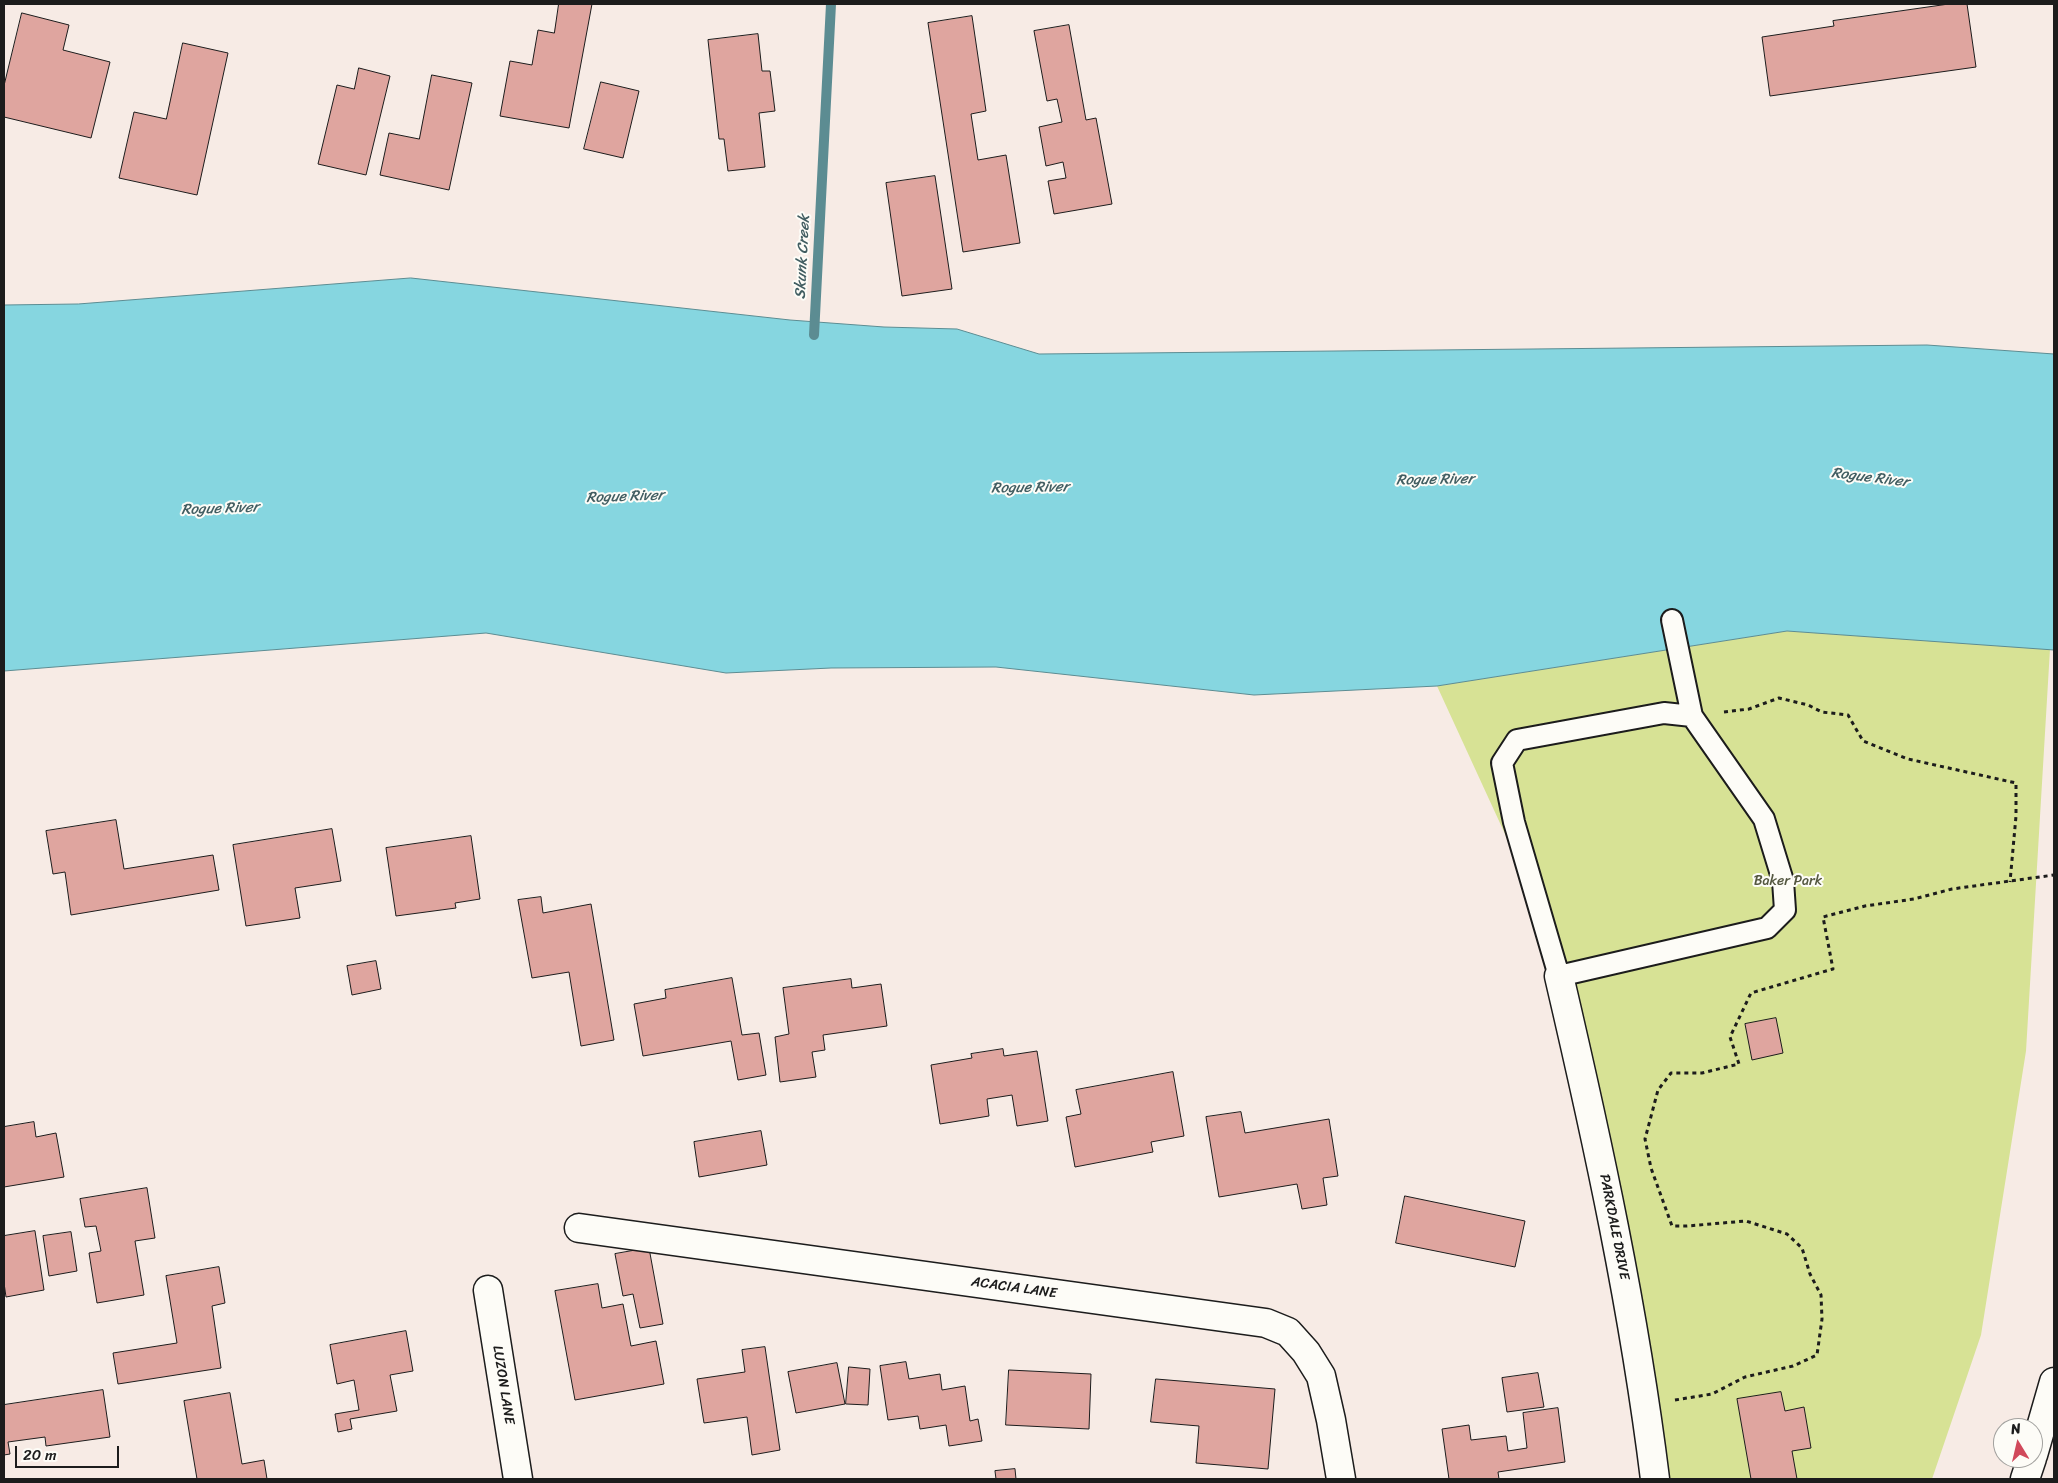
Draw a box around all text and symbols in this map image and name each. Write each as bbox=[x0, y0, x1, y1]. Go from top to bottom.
water label: Skunk Creek bbox=[792, 214, 814, 300]
water label: Rogue River bbox=[1830, 464, 1910, 492]
water label: Rogue River bbox=[1396, 470, 1474, 490]
water label: Rogue River bbox=[991, 478, 1069, 498]
water label: Rogue River bbox=[586, 487, 664, 507]
water label: Rogue River bbox=[181, 499, 259, 519]
park label: Baker Park bbox=[1754, 873, 1822, 889]
street label: PARKDALE DRIVE bbox=[1596, 1173, 1632, 1281]
street label: ACACIA LANE bbox=[970, 1274, 1058, 1302]
street label: LUZON LANE bbox=[488, 1344, 518, 1426]
text: N bbox=[2009, 1416, 2022, 1442]
north arrow bbox=[1993, 1418, 2043, 1468]
scale bar bbox=[18, 1436, 121, 1468]
text: 20 m bbox=[23, 1442, 57, 1468]

